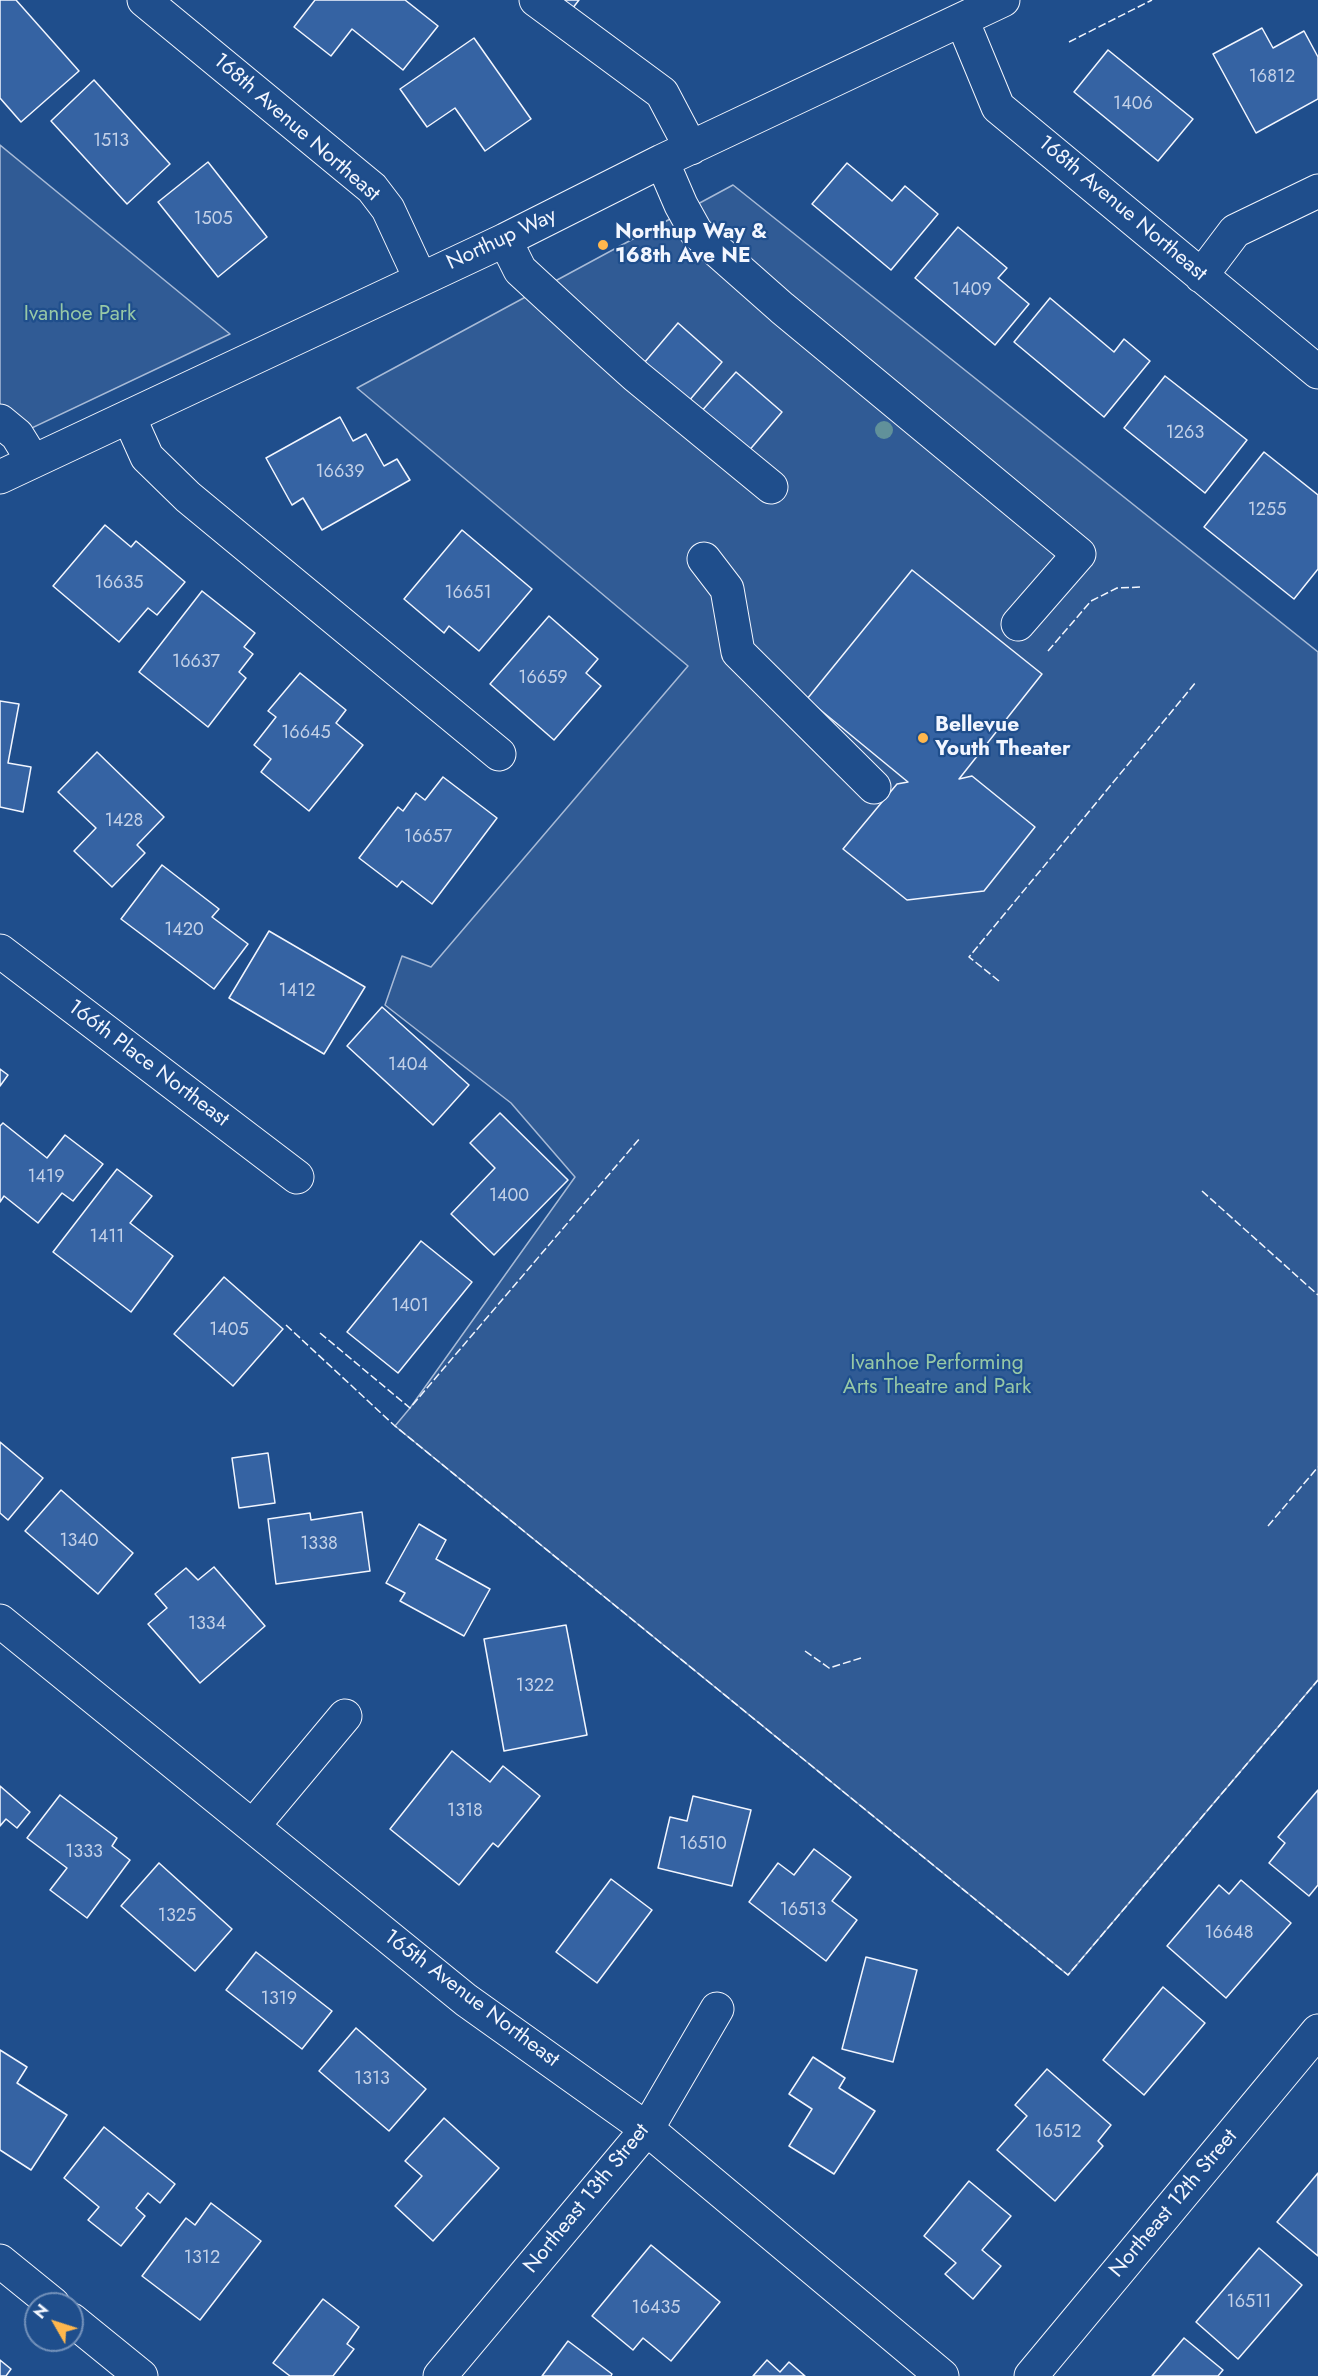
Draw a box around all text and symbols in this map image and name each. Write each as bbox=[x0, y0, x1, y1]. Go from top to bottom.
street label: 168th Avenue Northeast bbox=[208, 49, 384, 207]
house number: 16812 bbox=[1249, 67, 1295, 89]
house number: 1406 bbox=[1113, 94, 1153, 116]
house number: 1513 bbox=[93, 131, 129, 153]
street label: 168th Avenue Northeast bbox=[1033, 131, 1211, 287]
street label: Northup Way bbox=[443, 204, 561, 276]
house number: 1505 bbox=[193, 209, 233, 231]
place label: Northup Way & 168th Ave NE bbox=[615, 220, 767, 270]
marker: Northup Way & 168th Ave NE bbox=[596, 238, 610, 252]
house number: 1409 bbox=[952, 280, 992, 302]
park label: Ivanhoe Park bbox=[24, 302, 136, 328]
house number: 1263 bbox=[1166, 423, 1204, 445]
house number: 16639 bbox=[315, 462, 365, 484]
house number: 1255 bbox=[1248, 500, 1286, 522]
house number: 16635 bbox=[95, 573, 143, 595]
house number: 16651 bbox=[444, 583, 492, 605]
house number: 16637 bbox=[172, 652, 220, 674]
house number: 16659 bbox=[518, 668, 568, 690]
place label: Bellevue Youth Theater bbox=[935, 713, 1071, 763]
house number: 16645 bbox=[281, 723, 331, 745]
marker: Bellevue Youth Theater bbox=[916, 731, 930, 745]
house number: 1428 bbox=[105, 811, 143, 833]
house number: 16657 bbox=[404, 827, 452, 849]
house number: 1420 bbox=[164, 920, 204, 942]
house number: 1412 bbox=[279, 981, 315, 1003]
street label: 166th Place Northeast bbox=[63, 995, 233, 1133]
house number: 1404 bbox=[388, 1055, 428, 1077]
house number: 1419 bbox=[27, 1167, 65, 1189]
house number: 1400 bbox=[489, 1186, 529, 1208]
house number: 1411 bbox=[90, 1227, 124, 1249]
house number: 1401 bbox=[391, 1296, 429, 1318]
house number: 1405 bbox=[209, 1320, 249, 1342]
park label: Ivanhoe Performing Arts Theatre and Park bbox=[843, 1351, 1031, 1401]
house number: 1340 bbox=[59, 1531, 99, 1553]
house number: 1338 bbox=[300, 1534, 338, 1556]
house number: 1334 bbox=[188, 1614, 226, 1636]
house number: 1322 bbox=[516, 1676, 554, 1698]
house number: 1318 bbox=[447, 1801, 483, 1823]
house number: 16510 bbox=[679, 1834, 727, 1856]
house number: 1333 bbox=[65, 1842, 103, 1864]
house number: 16513 bbox=[780, 1900, 826, 1922]
house number: 1325 bbox=[158, 1906, 196, 1928]
house number: 16648 bbox=[1204, 1923, 1254, 1945]
street label: 165th Avenue Northeast bbox=[378, 1925, 564, 2073]
house number: 1319 bbox=[261, 1989, 297, 2011]
house number: 1313 bbox=[354, 2069, 390, 2091]
street label: Northeast 13th Street bbox=[519, 2119, 655, 2279]
house number: 16512 bbox=[1035, 2122, 1081, 2144]
street label: Northeast 12th Street bbox=[1105, 2125, 1243, 2283]
house number: 1312 bbox=[184, 2248, 220, 2270]
north arrow bbox=[24, 2292, 84, 2352]
house number: 16511 bbox=[1227, 2292, 1271, 2314]
house number: 16435 bbox=[632, 2298, 680, 2320]
text: N bbox=[28, 2299, 54, 2324]

